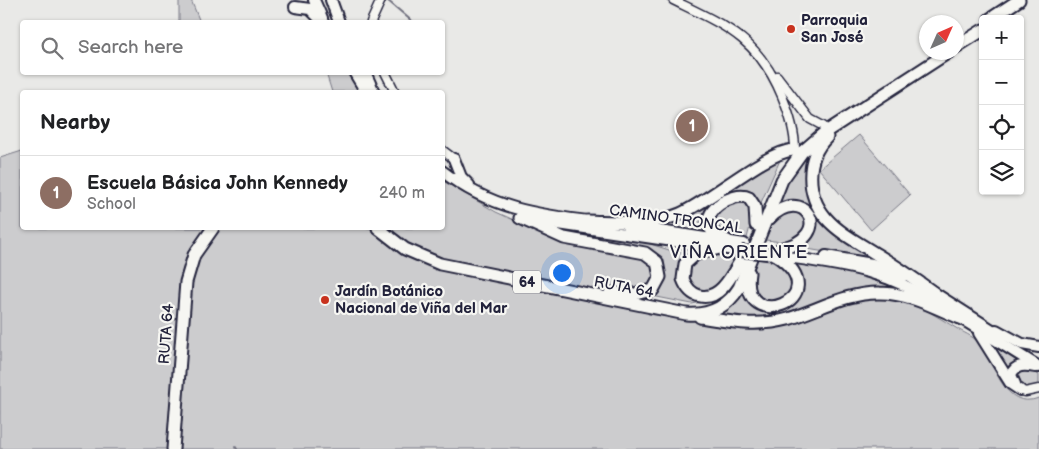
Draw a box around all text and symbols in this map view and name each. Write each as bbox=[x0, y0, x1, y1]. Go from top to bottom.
place label: Parroquia San José bbox=[801, 11, 868, 47]
north arrow bbox=[919, 15, 964, 60]
map controls bbox=[979, 15, 1024, 195]
button: + bbox=[979, 15, 1024, 60]
search box bbox=[20, 20, 445, 75]
marker: Parroquia San José bbox=[785, 23, 797, 35]
icon: search bbox=[38, 34, 66, 62]
text: Search here bbox=[78, 36, 183, 59]
button: − bbox=[979, 60, 1024, 105]
button: locate bbox=[979, 105, 1024, 150]
pin: 1 bbox=[676, 107, 708, 145]
text: Nearby bbox=[40, 110, 110, 135]
button: layers bbox=[979, 150, 1024, 195]
text: Escuela Básica John Kennedy bbox=[87, 172, 348, 195]
text: 1 bbox=[53, 184, 59, 203]
text: 240 m bbox=[379, 184, 425, 203]
text: School bbox=[87, 195, 136, 214]
street label: CAMINO TRONCAL bbox=[608, 201, 744, 238]
district label: VIÑA ORIENTE bbox=[670, 241, 808, 263]
your location bbox=[549, 260, 575, 286]
road number: 64 bbox=[513, 270, 541, 294]
street label: RUTA 64 bbox=[592, 272, 655, 303]
place label: Jardín Botánico Nacional de Viña del Mar bbox=[335, 282, 508, 318]
marker: Jardín Botánico Nacional de Viña del Mar bbox=[319, 294, 331, 306]
street label: RUTA 64 bbox=[155, 303, 178, 365]

